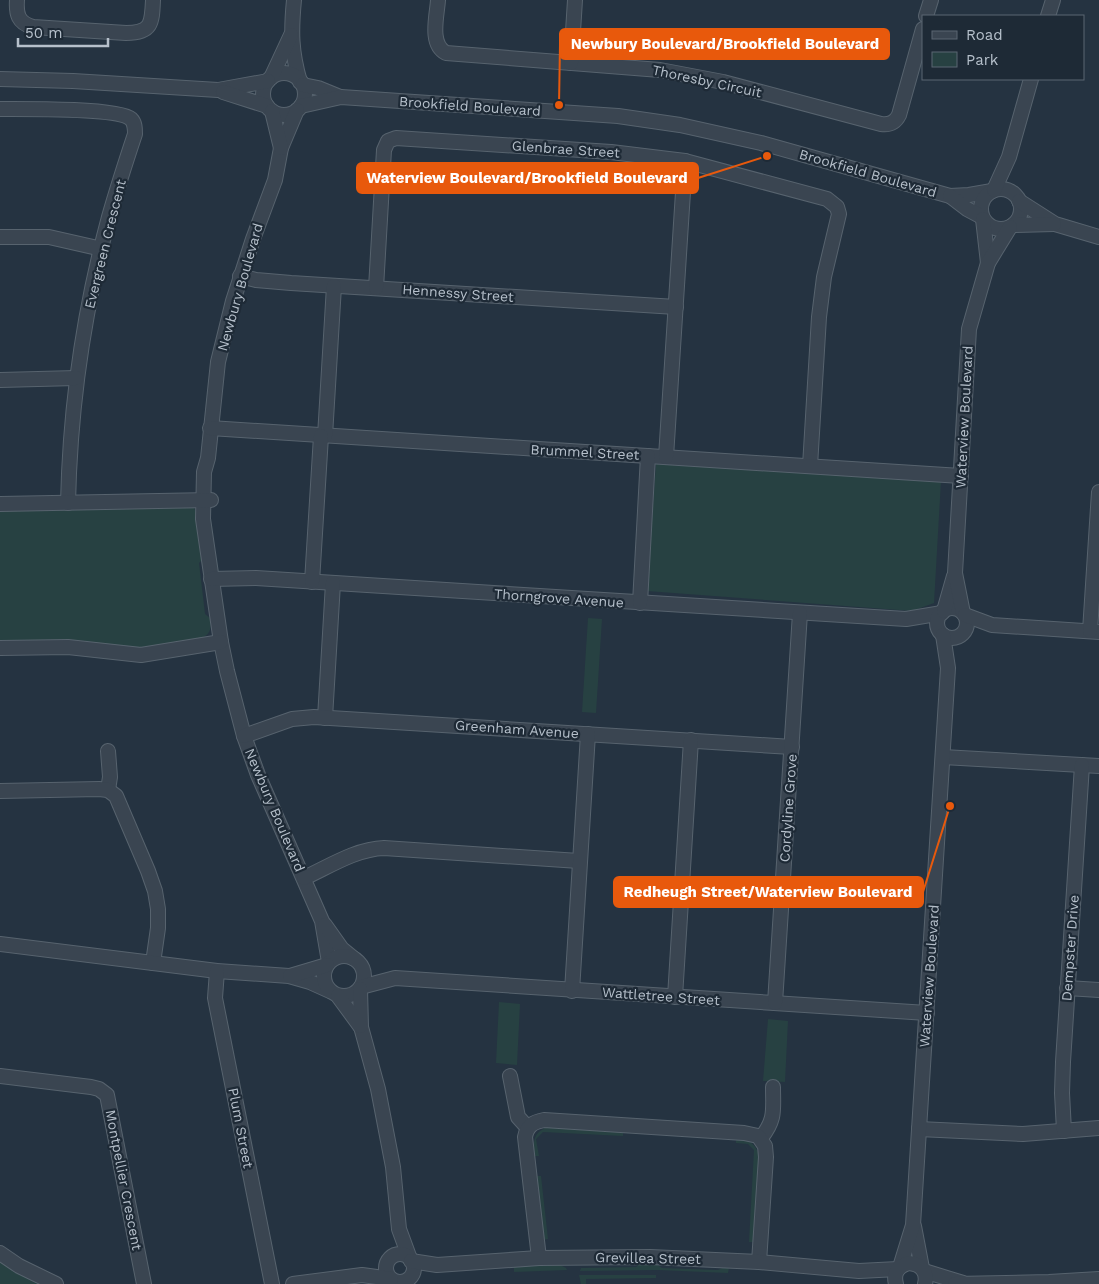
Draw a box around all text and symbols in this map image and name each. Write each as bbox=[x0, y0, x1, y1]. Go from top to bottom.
scale bar bbox=[18, 15, 108, 47]
legend bbox=[922, 15, 1084, 80]
text: 50 m bbox=[25, 24, 62, 42]
text: Road bbox=[966, 26, 1003, 44]
callout: Newbury Boulevard/Brookfield Boulevard bbox=[560, 29, 889, 59]
text: Newbury Boulevard/Brookfield Boulevard bbox=[571, 35, 879, 53]
text: Park bbox=[966, 51, 999, 69]
street label: Thoresby Circuit bbox=[651, 62, 763, 100]
street label: Brookfield Boulevard bbox=[399, 93, 541, 119]
street label: Glenbrae Street bbox=[511, 137, 621, 161]
street label: Brookfield Boulevard bbox=[797, 146, 939, 200]
callout: Waterview Boulevard/Brookfield Boulevard bbox=[357, 163, 698, 193]
text: Waterview Boulevard/Brookfield Boulevard bbox=[366, 169, 688, 187]
street label: Evergreen Crescent bbox=[81, 178, 129, 310]
street label: Newbury Boulevard bbox=[214, 221, 266, 353]
street label: Hennessy Street bbox=[402, 281, 514, 305]
street label: Waterview Boulevard bbox=[952, 345, 976, 489]
street label: Brummel Street bbox=[530, 441, 640, 463]
street label: Thorngrove Avenue bbox=[494, 585, 624, 611]
street label: Greenham Avenue bbox=[455, 717, 579, 741]
street label: Newbury Boulevard bbox=[242, 746, 308, 874]
street label: Cordyline Grove bbox=[776, 753, 800, 863]
callout: Redheugh Street/Waterview Boulevard bbox=[614, 877, 923, 907]
text: Redheugh Street/Waterview Boulevard bbox=[624, 883, 912, 901]
street label: Dempster Drive bbox=[1058, 894, 1082, 1002]
street label: Waterview Boulevard bbox=[916, 904, 942, 1048]
street label: Wattletree Street bbox=[602, 984, 721, 1008]
street label: Plum Street bbox=[225, 1086, 257, 1170]
street label: Montpellier Crescent bbox=[103, 1108, 146, 1252]
street label: Grevillea Street bbox=[595, 1249, 701, 1267]

